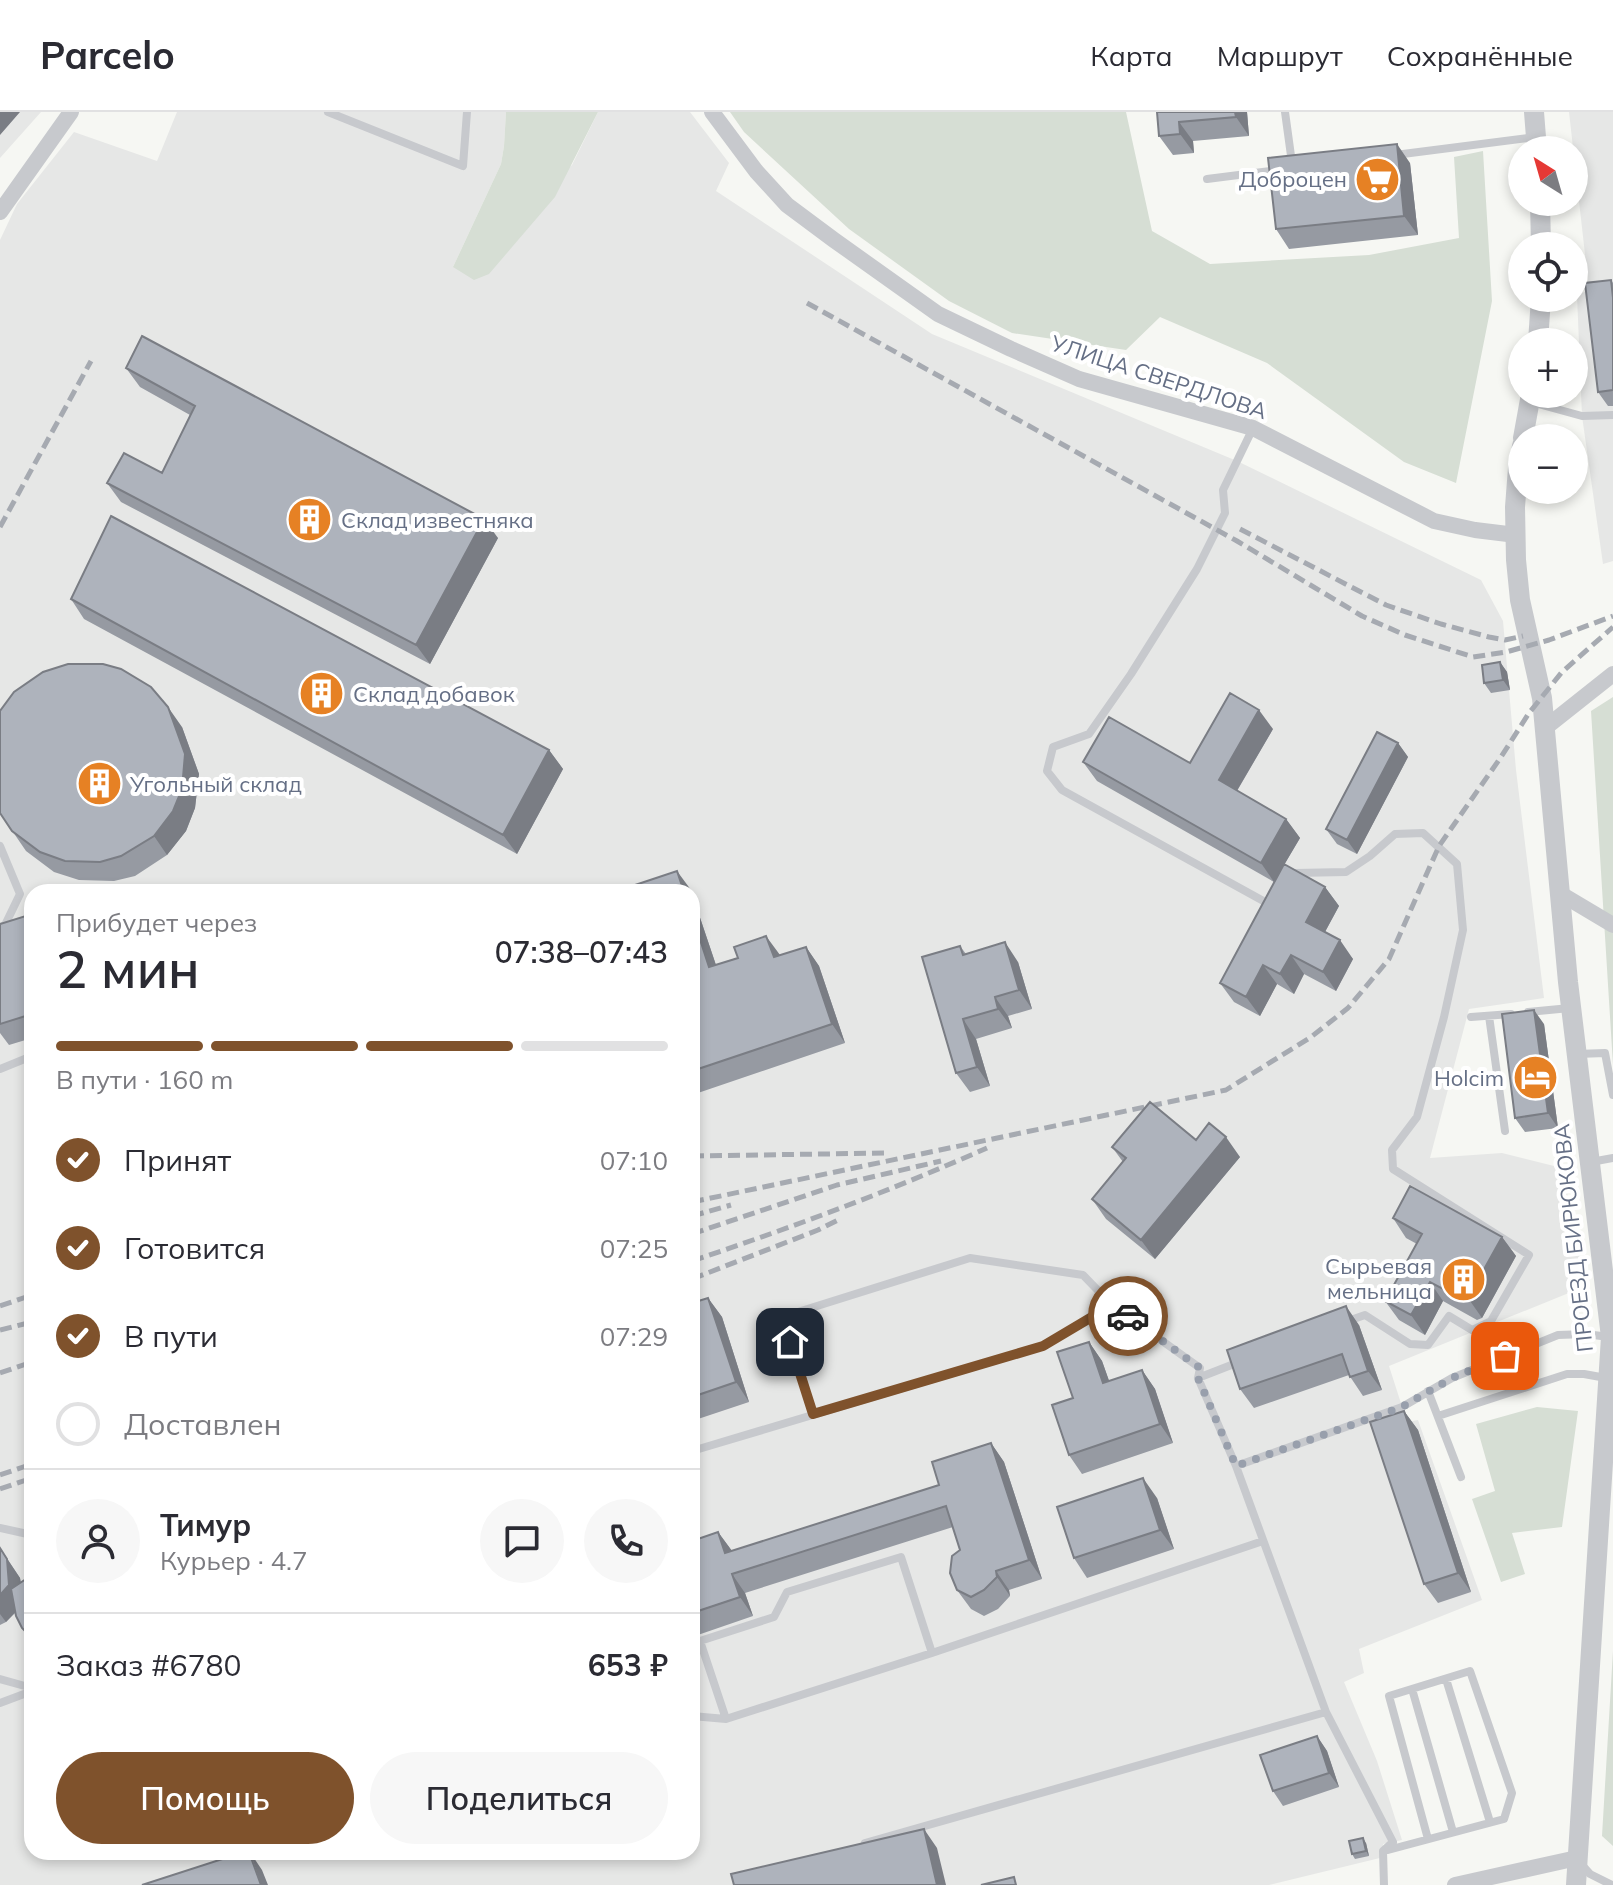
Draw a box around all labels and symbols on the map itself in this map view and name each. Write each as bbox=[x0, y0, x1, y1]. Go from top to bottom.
north arrow bbox=[1508, 136, 1588, 216]
supermarket icon: Доброцен bbox=[1354, 155, 1402, 203]
place label: Доброцен bbox=[1239, 165, 1347, 193]
street label: УЛИЦА СВЕРДЛОВА bbox=[1046, 328, 1271, 425]
building icon: Склад известняка bbox=[286, 496, 334, 544]
place label: Склад известняка bbox=[341, 506, 534, 534]
building icon: Склад добавок bbox=[298, 670, 346, 718]
place label: Склад добавок bbox=[353, 680, 515, 708]
building icon: Угольный склад bbox=[75, 760, 123, 808]
place label: Угольный склад bbox=[129, 770, 302, 798]
hotel icon: Holcim bbox=[1511, 1054, 1559, 1102]
place label: Holcim bbox=[1434, 1064, 1504, 1092]
street label: ПРОЕЗД БИРЮКОВА bbox=[1547, 1122, 1599, 1354]
place label: Сырьевая мельница bbox=[1325, 1252, 1432, 1305]
building icon: Сырьевая мельница bbox=[1439, 1255, 1487, 1303]
courier bbox=[1088, 1276, 1168, 1356]
pin bbox=[756, 1308, 824, 1376]
pin bbox=[1471, 1322, 1539, 1390]

